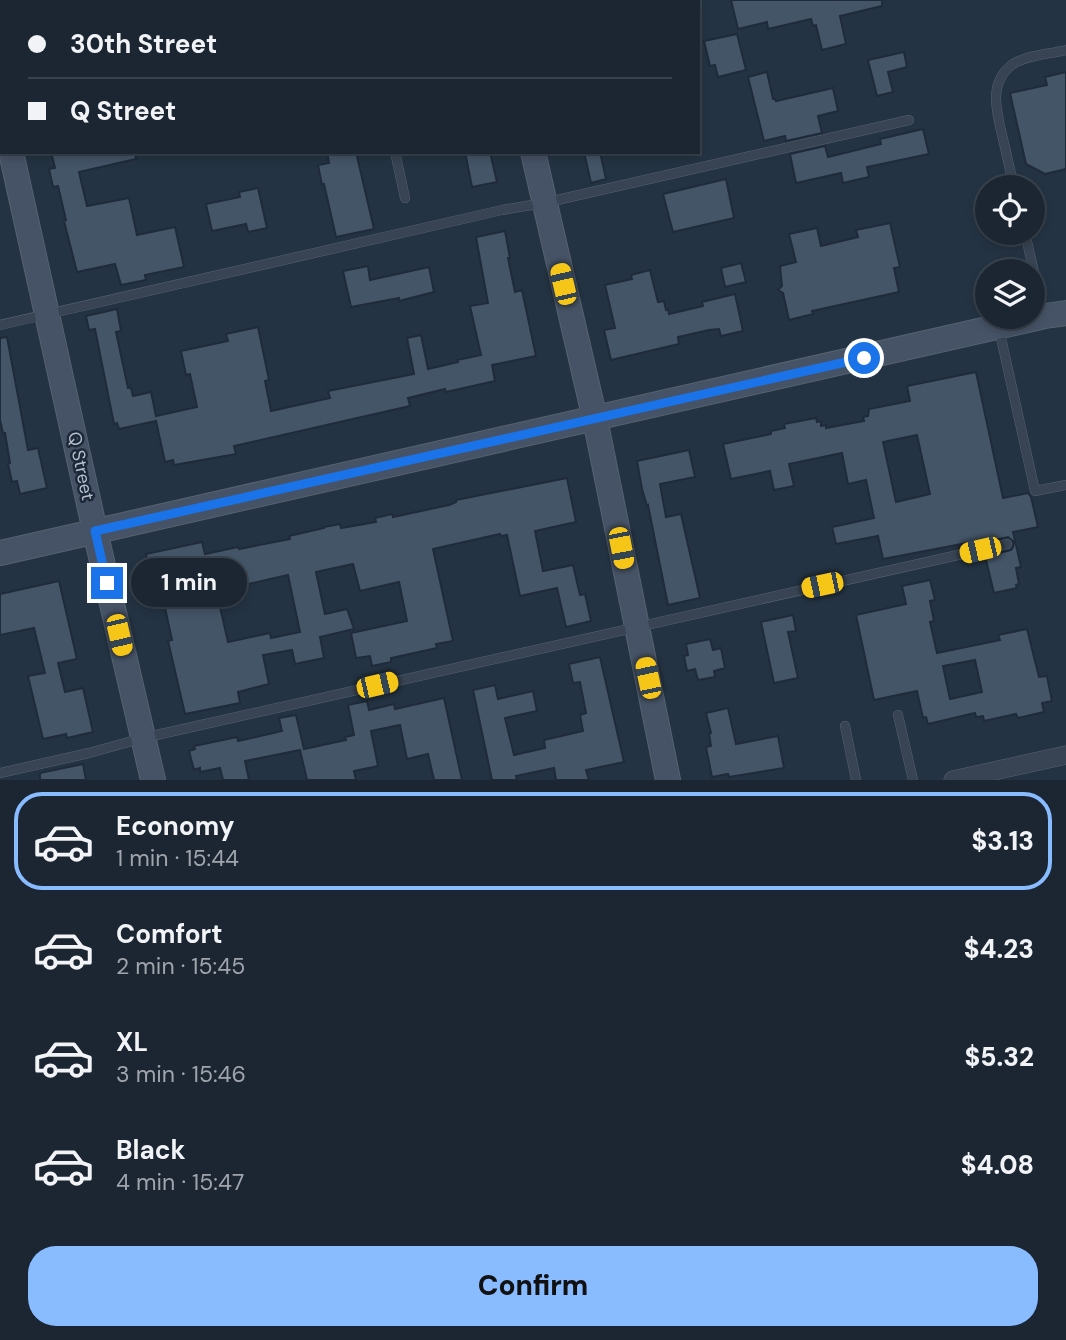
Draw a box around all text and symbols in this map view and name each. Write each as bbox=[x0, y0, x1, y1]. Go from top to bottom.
text: 30th Street bbox=[70, 27, 217, 61]
text: Q Street bbox=[70, 94, 176, 128]
map controls bbox=[975, 175, 1045, 329]
button: locate bbox=[975, 175, 1045, 245]
button: layers bbox=[975, 259, 1045, 329]
car bbox=[549, 261, 578, 307]
route start bbox=[848, 342, 880, 374]
street label: Q Street bbox=[62, 429, 100, 503]
car bbox=[607, 525, 636, 571]
car bbox=[958, 535, 1003, 565]
callout: 1 min bbox=[132, 558, 247, 608]
route end bbox=[91, 567, 123, 599]
text: 1 min bbox=[161, 567, 217, 597]
car bbox=[800, 570, 845, 600]
car bbox=[105, 612, 134, 658]
car bbox=[634, 655, 663, 701]
car bbox=[355, 670, 400, 700]
text: Economy bbox=[116, 809, 234, 843]
icon: car bbox=[32, 810, 95, 873]
text: $3.13 bbox=[971, 824, 1034, 858]
text: 1 min · 15:44 bbox=[116, 843, 239, 873]
text: Comfort bbox=[116, 917, 222, 951]
icon: car bbox=[32, 918, 95, 981]
text: $4.23 bbox=[964, 932, 1034, 966]
text: 2 min · 15:45 bbox=[116, 951, 245, 981]
text: XL bbox=[116, 1025, 148, 1059]
icon: car bbox=[32, 1026, 95, 1089]
text: $5.32 bbox=[965, 1040, 1034, 1074]
text: 3 min · 15:46 bbox=[116, 1059, 246, 1089]
text: Black bbox=[116, 1133, 186, 1167]
icon: car bbox=[32, 1134, 95, 1197]
text: $4.08 bbox=[961, 1148, 1034, 1182]
text: 4 min · 15:47 bbox=[116, 1167, 244, 1197]
button: Confirm bbox=[28, 1246, 1038, 1326]

